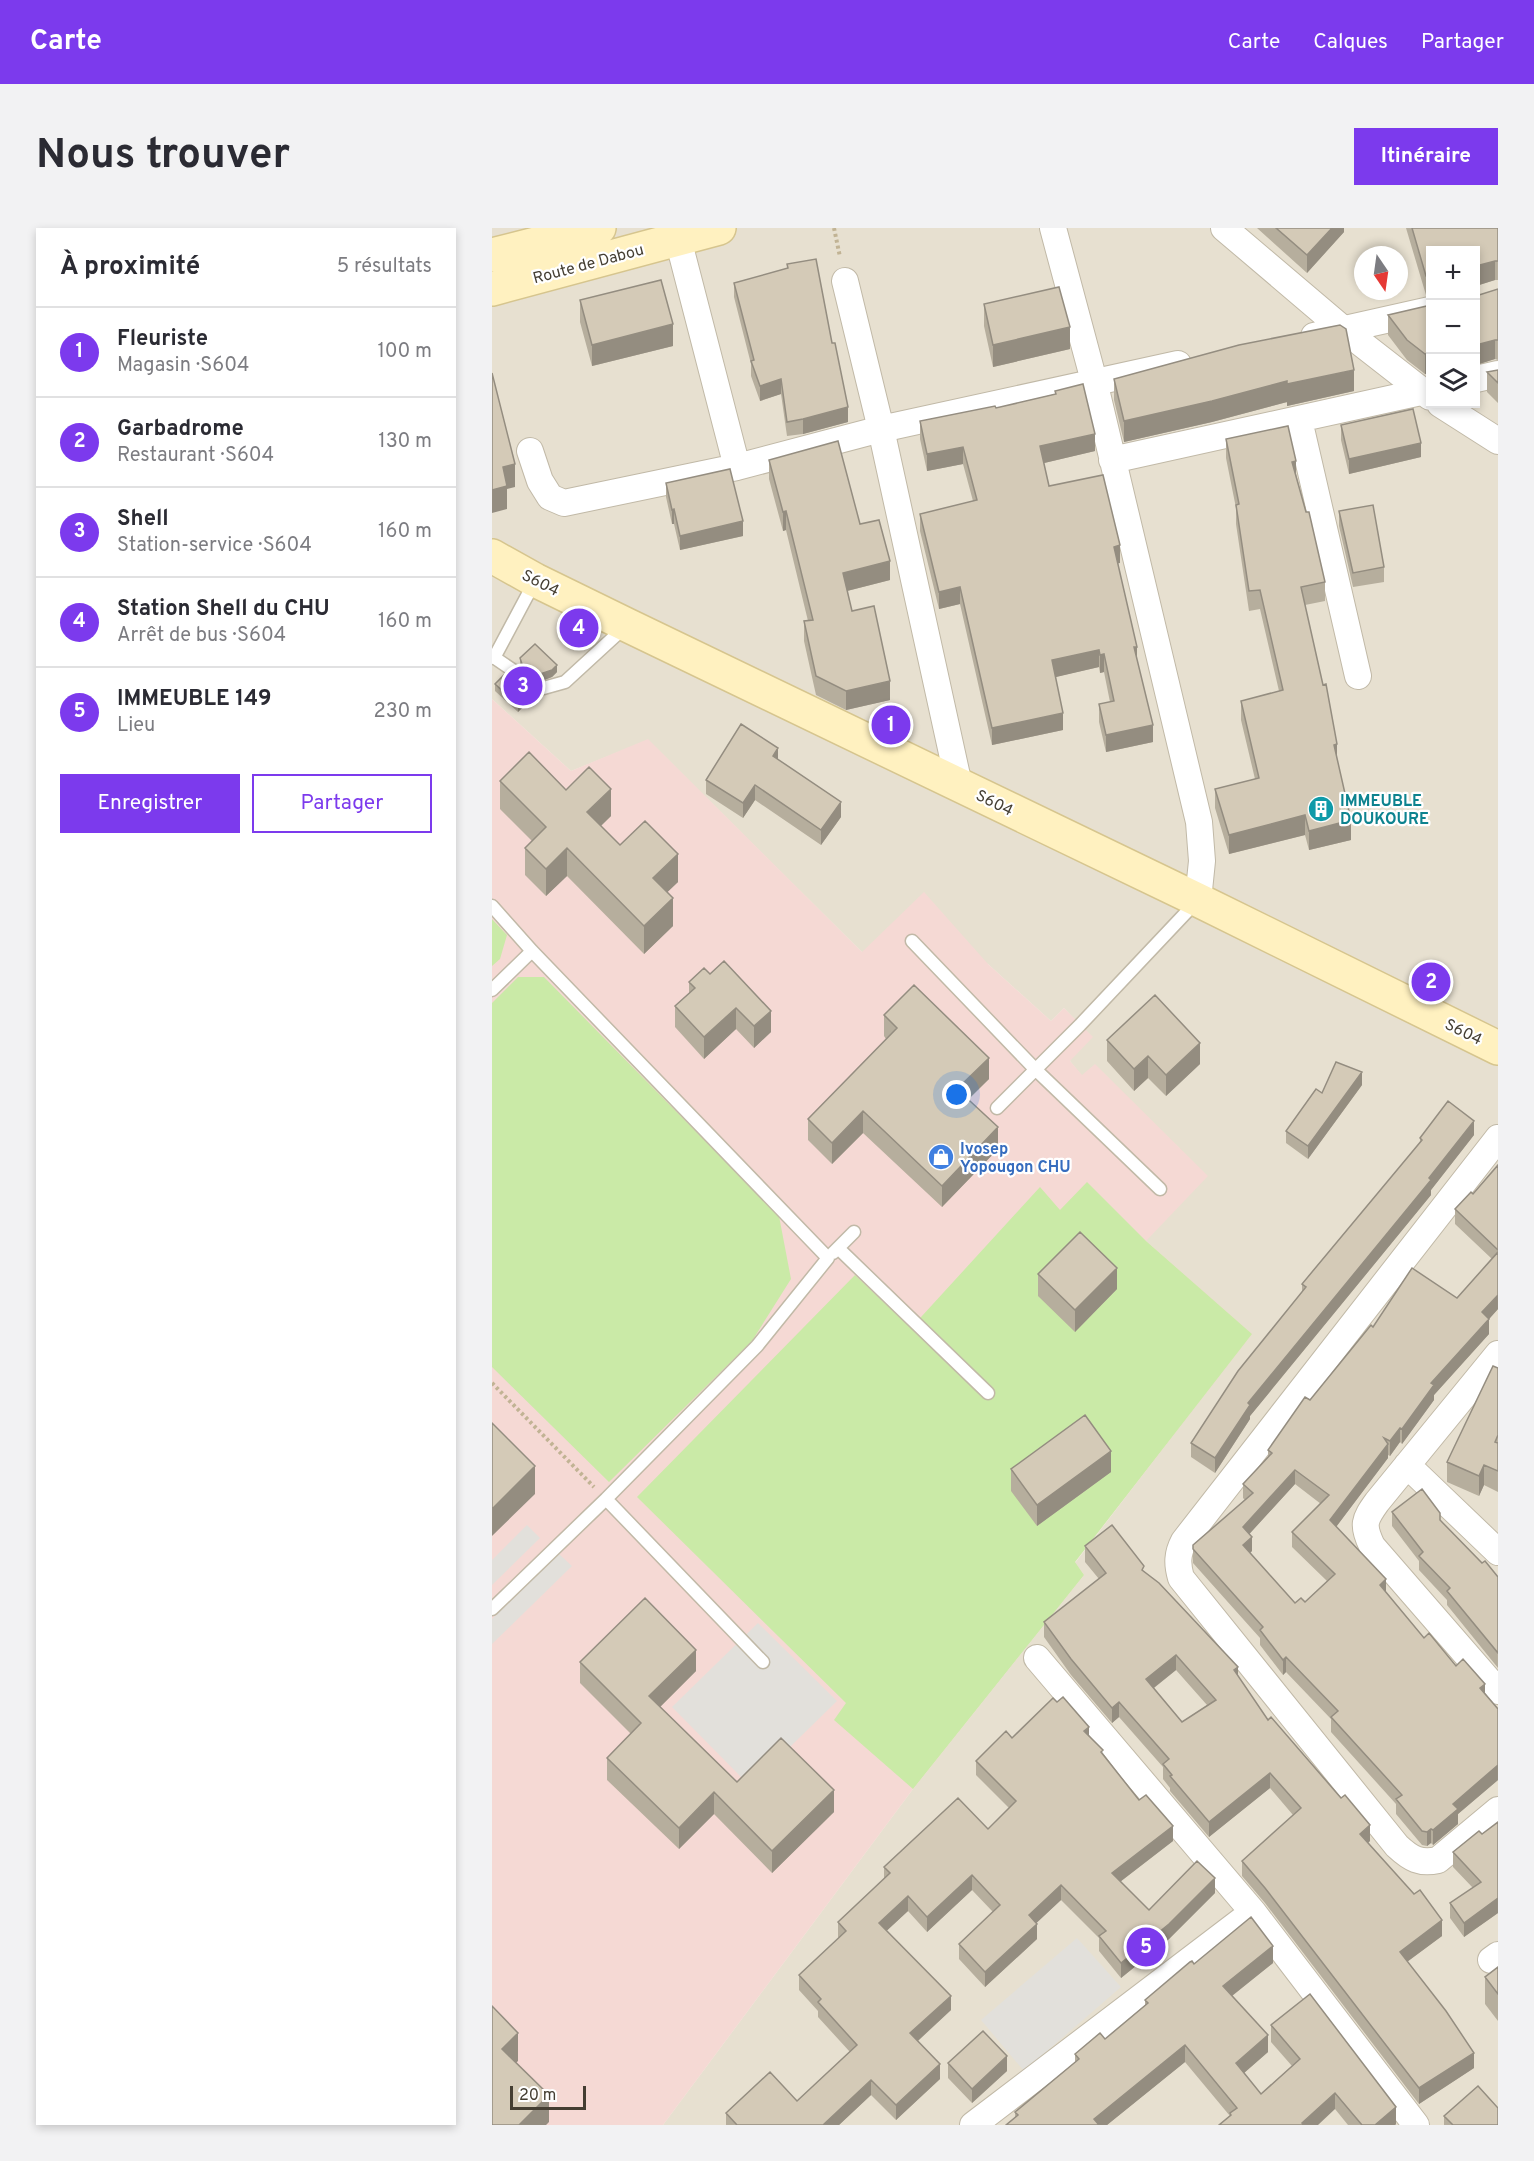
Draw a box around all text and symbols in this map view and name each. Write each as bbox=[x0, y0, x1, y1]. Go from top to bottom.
text: Carte bbox=[30, 24, 102, 60]
text: Carte bbox=[1228, 29, 1280, 56]
text: Calques bbox=[1313, 29, 1388, 56]
text: Partager bbox=[1421, 29, 1504, 56]
button: Itinéraire bbox=[1354, 128, 1498, 185]
text: Nous trouver bbox=[36, 130, 290, 183]
street label: Route de Dabou bbox=[531, 241, 646, 289]
north arrow bbox=[1354, 246, 1408, 300]
map controls bbox=[1426, 246, 1480, 408]
button: + bbox=[1426, 246, 1480, 300]
text: À proximité bbox=[60, 251, 200, 284]
text: 5 résultats bbox=[337, 254, 432, 280]
button: − bbox=[1426, 300, 1480, 354]
text: Fleuriste bbox=[117, 326, 208, 353]
text: 1 bbox=[76, 339, 84, 365]
text: 100 m bbox=[377, 339, 432, 365]
text: Magasin · S604 bbox=[117, 353, 250, 379]
button: layers bbox=[1426, 354, 1480, 408]
text: Garbadrome bbox=[117, 416, 244, 443]
text: 2 bbox=[73, 429, 86, 455]
text: 130 m bbox=[378, 429, 432, 455]
text: Restaurant · S604 bbox=[117, 443, 274, 469]
text: Shell bbox=[117, 506, 169, 533]
text: 3 bbox=[74, 519, 86, 545]
text: 160 m bbox=[378, 519, 432, 545]
text: Station-service · S604 bbox=[117, 533, 312, 559]
street label: S604 bbox=[518, 566, 562, 602]
text: Station Shell du CHU bbox=[117, 596, 330, 623]
pin: 4 bbox=[560, 606, 598, 650]
text: 4 bbox=[73, 609, 86, 635]
text: 160 m bbox=[378, 609, 432, 635]
text: Arrêt de bus · S604 bbox=[117, 623, 286, 649]
pin: 3 bbox=[504, 664, 543, 708]
text: IMMEUBLE 149 bbox=[117, 686, 272, 713]
text: 5 bbox=[73, 699, 86, 725]
text: 230 m bbox=[373, 699, 432, 725]
pin: 1 bbox=[872, 702, 910, 748]
text: Lieu bbox=[117, 713, 155, 739]
button: Enregistrer bbox=[60, 774, 240, 833]
button: Partager bbox=[252, 774, 432, 833]
street label: S604 bbox=[972, 786, 1016, 821]
place label: IMMEUBLE DOUKOURE bbox=[1340, 792, 1429, 830]
building icon: IMMEUBLE DOUKOURE bbox=[1306, 794, 1336, 824]
pin: 2 bbox=[1412, 960, 1450, 1005]
street label: S604 bbox=[1441, 1015, 1485, 1050]
your location bbox=[942, 1080, 971, 1109]
place label: Ivosep Yopougon CHU bbox=[960, 1140, 1071, 1178]
shop icon: Ivosep Yopougon CHU bbox=[926, 1142, 956, 1172]
pin: 5 bbox=[1126, 1924, 1166, 1970]
scale bar bbox=[510, 2083, 586, 2110]
text: 20 m bbox=[519, 2086, 556, 2106]

